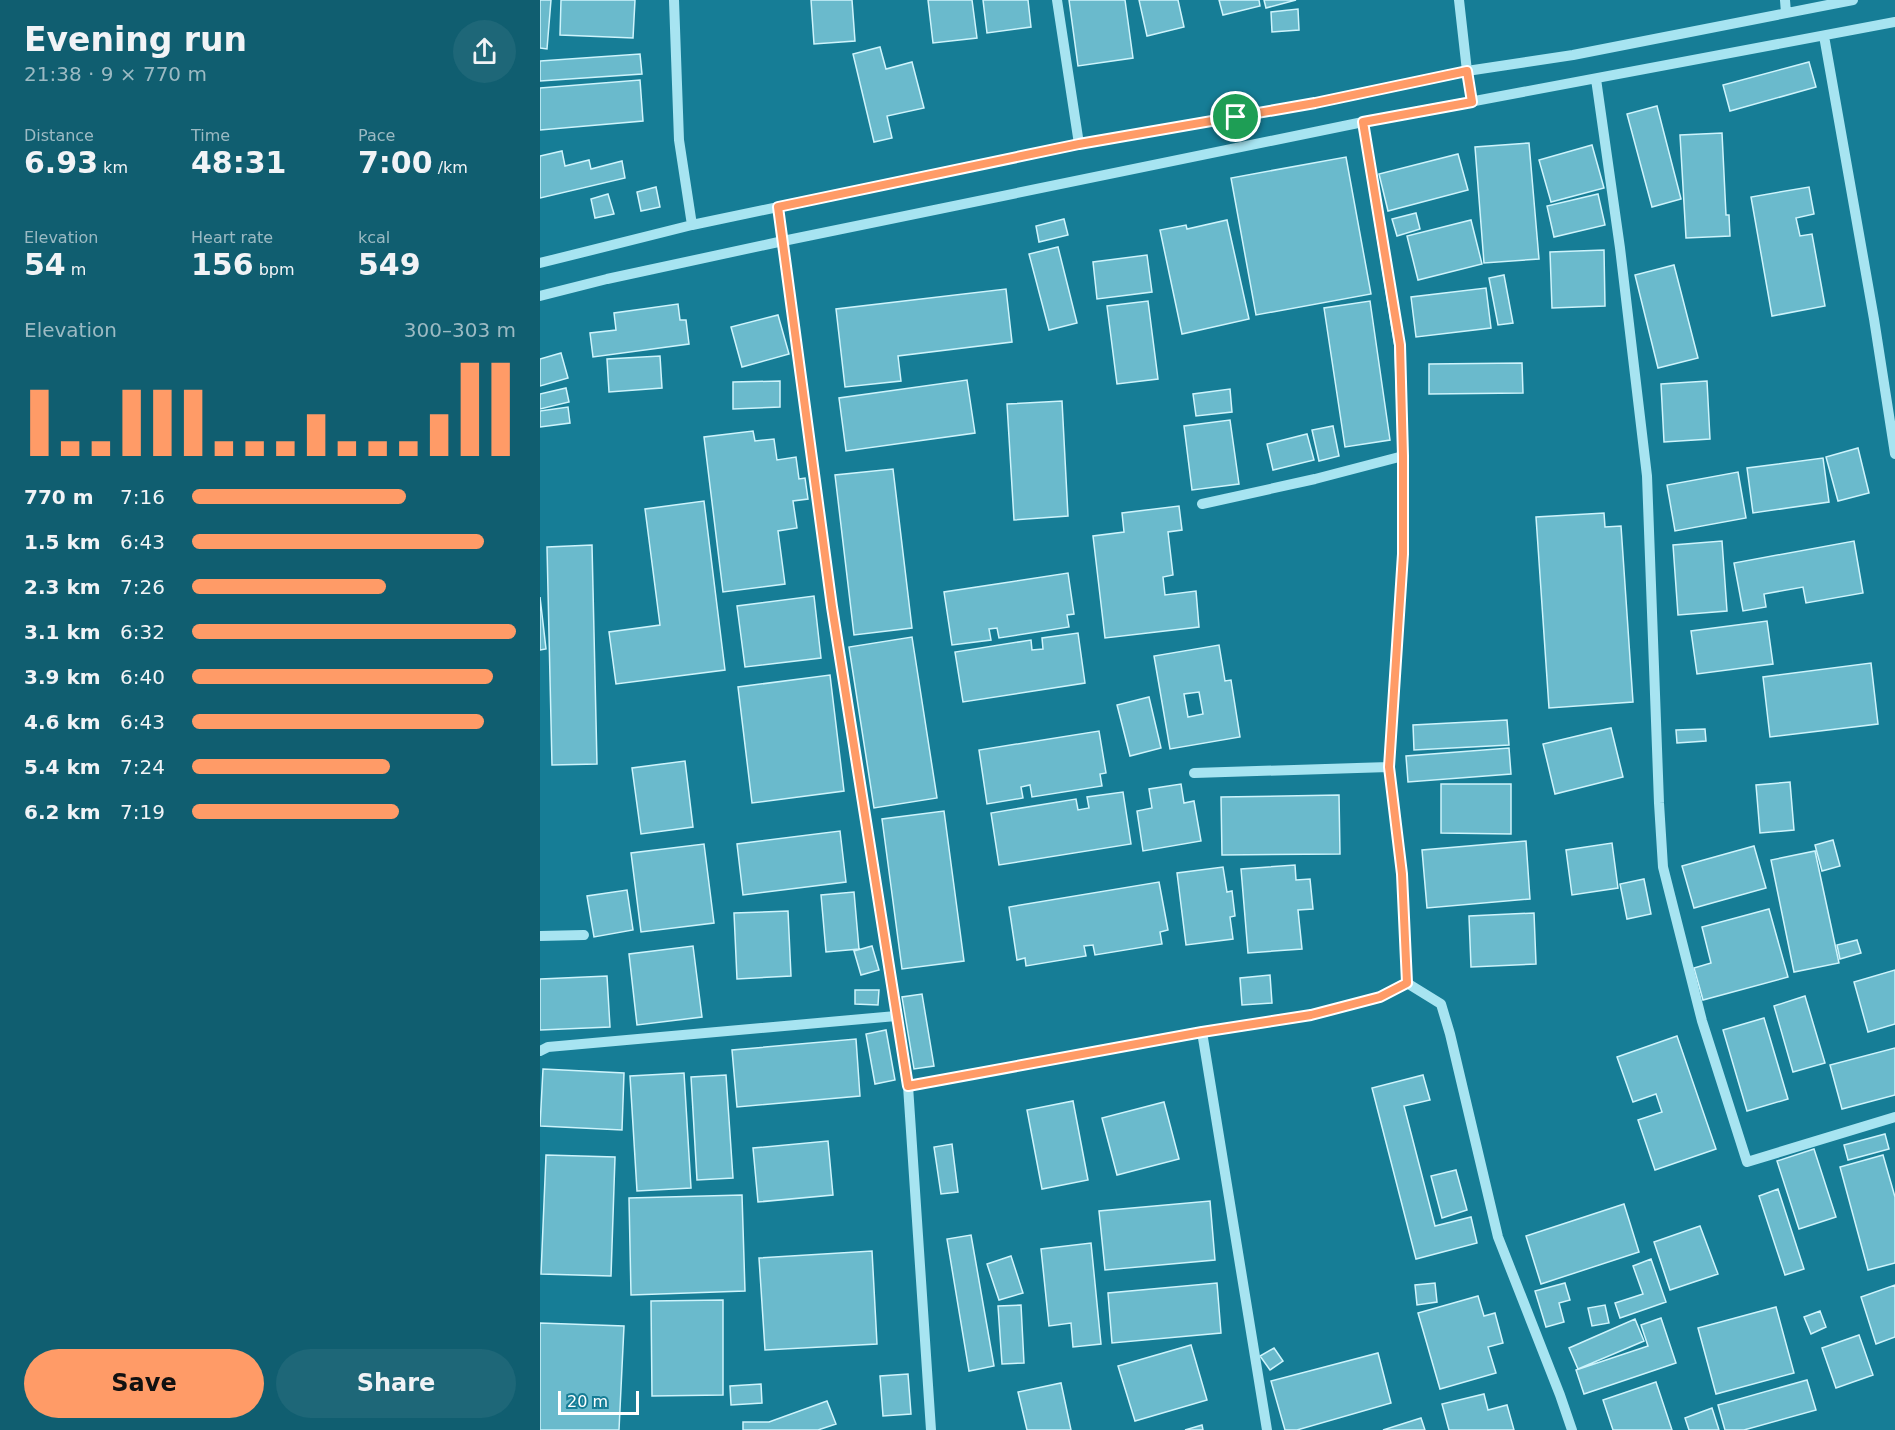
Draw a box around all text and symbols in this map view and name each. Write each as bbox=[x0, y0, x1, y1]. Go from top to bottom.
text: Evening run bbox=[24, 20, 247, 59]
button: share bbox=[453, 20, 516, 83]
text: 21:38 · 9 × 770 m bbox=[24, 62, 207, 86]
pin bbox=[1210, 91, 1261, 142]
icon: arrive bbox=[1219, 100, 1252, 133]
text: Distance bbox=[24, 126, 94, 145]
text: Time bbox=[191, 126, 230, 145]
text: Pace bbox=[358, 126, 395, 145]
text: 6.93 bbox=[24, 145, 98, 180]
text: 48:31 bbox=[191, 145, 287, 180]
text: 7:00 bbox=[358, 145, 433, 180]
text: km bbox=[98, 158, 128, 177]
text: /km bbox=[433, 158, 468, 177]
text: Elevation bbox=[24, 228, 98, 247]
text: Heart rate bbox=[191, 228, 273, 247]
text: kcal bbox=[358, 228, 390, 247]
text: 54 bbox=[24, 247, 66, 282]
text: 156 bbox=[191, 247, 254, 282]
text: 549 bbox=[358, 247, 421, 282]
text: m bbox=[66, 260, 86, 279]
text: bpm bbox=[254, 260, 295, 279]
text: Elevation bbox=[24, 318, 117, 342]
text: 300–303 m bbox=[404, 318, 516, 342]
text: 770 m bbox=[24, 485, 94, 509]
text: 7:16 bbox=[120, 485, 165, 509]
text: 1.5 km bbox=[24, 530, 101, 554]
text: 6:43 bbox=[120, 530, 165, 554]
text: 2.3 km bbox=[24, 575, 101, 599]
text: 7:26 bbox=[120, 575, 165, 599]
text: 3.1 km bbox=[24, 620, 101, 644]
text: 6:32 bbox=[120, 620, 165, 644]
text: 3.9 km bbox=[24, 665, 101, 689]
text: 6:40 bbox=[120, 665, 165, 689]
text: 4.6 km bbox=[24, 710, 101, 734]
text: 6:43 bbox=[120, 710, 165, 734]
text: 5.4 km bbox=[24, 755, 101, 779]
text: 7:24 bbox=[120, 755, 165, 779]
text: 6.2 km bbox=[24, 800, 101, 824]
text: 7:19 bbox=[120, 800, 165, 824]
button: Save bbox=[24, 1349, 264, 1418]
button: Share bbox=[276, 1349, 516, 1418]
scale bar bbox=[558, 1388, 639, 1416]
text: 20 m bbox=[567, 1392, 608, 1411]

